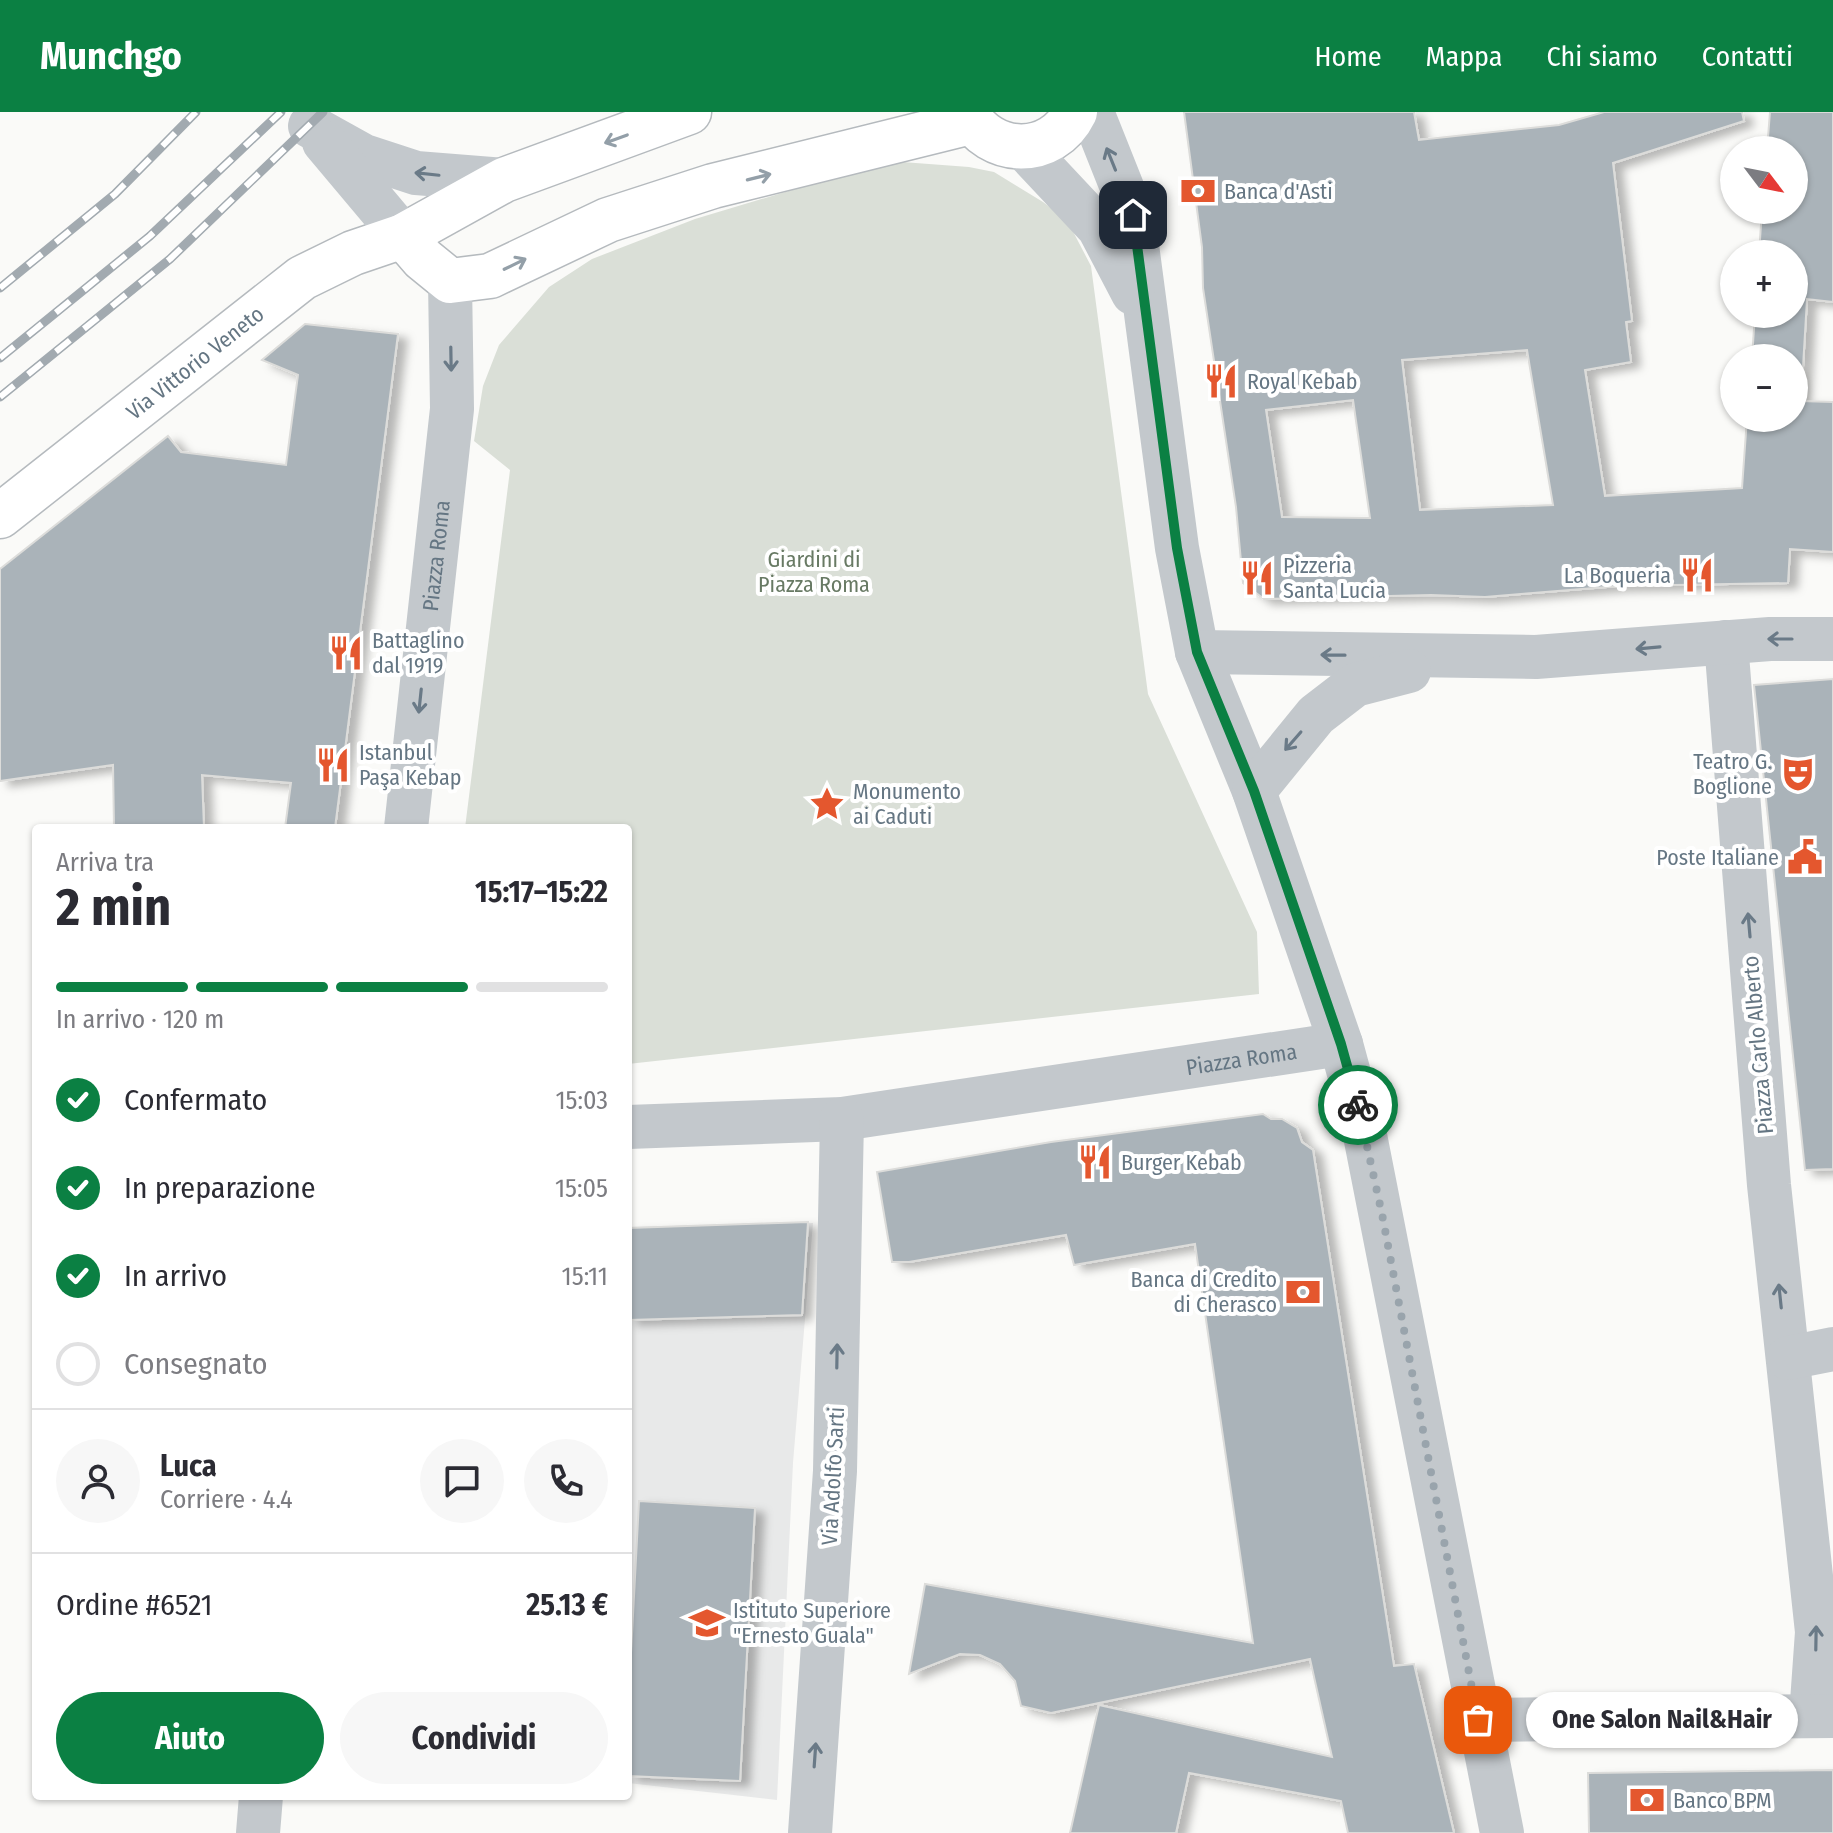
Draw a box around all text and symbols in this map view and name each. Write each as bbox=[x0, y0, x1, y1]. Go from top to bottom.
text: Munchgo bbox=[40, 33, 182, 79]
text: Home bbox=[1315, 40, 1382, 73]
text: Mappa bbox=[1426, 40, 1502, 73]
text: Chi siamo bbox=[1546, 40, 1658, 73]
text: Contatti bbox=[1702, 40, 1793, 73]
one-way arrow bbox=[604, 133, 628, 147]
north arrow bbox=[1720, 136, 1808, 224]
map controls bbox=[1720, 136, 1808, 432]
one-way arrow bbox=[1103, 148, 1117, 172]
one-way arrow bbox=[414, 166, 441, 181]
one-way arrow bbox=[745, 168, 771, 183]
bank icon: Banca d'Asti bbox=[1179, 172, 1217, 210]
place label: Banca d'Asti bbox=[1224, 178, 1333, 205]
pin bbox=[1099, 181, 1167, 249]
icon: home bbox=[1111, 193, 1155, 237]
button: + bbox=[1720, 240, 1808, 328]
one-way arrow bbox=[503, 256, 527, 271]
street label: Via Vittorio Veneto bbox=[121, 300, 269, 425]
button: − bbox=[1720, 344, 1808, 432]
one-way arrow bbox=[443, 345, 459, 372]
restaurant icon: Royal Kebab bbox=[1202, 362, 1240, 400]
place label: Royal Kebab bbox=[1247, 368, 1357, 395]
street label: Piazza Roma bbox=[416, 499, 455, 613]
park label: Giardini di Piazza Roma bbox=[758, 546, 870, 598]
place label: Pizzeria Santa Lucia bbox=[1283, 552, 1386, 604]
restaurant icon: La Boqueria bbox=[1678, 556, 1716, 594]
restaurant icon: Pizzeria Santa Lucia bbox=[1238, 559, 1276, 597]
place label: La Boqueria bbox=[1564, 562, 1671, 589]
place label: Battaglino dal 1919 bbox=[372, 627, 464, 679]
one-way arrow bbox=[1767, 631, 1794, 647]
restaurant icon: Battaglino dal 1919 bbox=[327, 634, 365, 672]
one-way arrow bbox=[1635, 641, 1662, 656]
one-way arrow bbox=[1320, 648, 1347, 663]
one-way arrow bbox=[412, 688, 427, 714]
one-way arrow bbox=[1285, 731, 1303, 751]
place label: Istanbul Paşa Kebap bbox=[359, 739, 461, 791]
restaurant icon: Istanbul Paşa Kebap bbox=[314, 746, 352, 784]
place label: Teatro G. Boglione bbox=[1693, 748, 1772, 800]
theatre icon: Teatro G. Boglione bbox=[1779, 755, 1817, 793]
place label: Monumento ai Caduti bbox=[853, 778, 961, 830]
place icon: Monumento ai Caduti bbox=[808, 785, 846, 823]
public building icon: Poste Italiane bbox=[1786, 838, 1824, 876]
place label: Poste Italiane bbox=[1656, 844, 1779, 871]
text: Arriva tra bbox=[56, 847, 154, 878]
text: 15:17–15:22 bbox=[475, 874, 608, 910]
text: 2 min bbox=[56, 876, 171, 939]
one-way arrow bbox=[1741, 912, 1756, 939]
street label: Piazza Carlo Alberto bbox=[1737, 955, 1779, 1135]
text: In arrivo · 120 m bbox=[56, 1004, 224, 1035]
street label: Piazza Roma bbox=[1184, 1037, 1299, 1081]
courier bbox=[1318, 1065, 1398, 1145]
icon: check bbox=[56, 1078, 100, 1122]
text: Confermato bbox=[124, 1082, 267, 1118]
icon: bike bbox=[1336, 1083, 1380, 1127]
text: 15:03 bbox=[555, 1085, 608, 1116]
restaurant icon: Burger Kebab bbox=[1076, 1143, 1114, 1181]
place label: Burger Kebab bbox=[1121, 1149, 1242, 1176]
icon: check bbox=[56, 1166, 100, 1210]
text: In preparazione bbox=[124, 1170, 316, 1206]
text: 15:05 bbox=[555, 1173, 608, 1204]
icon: check bbox=[56, 1254, 100, 1298]
text: In arrivo bbox=[124, 1258, 227, 1294]
text: 15:11 bbox=[562, 1261, 608, 1292]
place label: Banca di Credito di Cherasco bbox=[1130, 1266, 1277, 1318]
bank icon: Banca di Credito di Cherasco bbox=[1284, 1273, 1322, 1311]
one-way arrow bbox=[1773, 1283, 1788, 1310]
one-way arrow bbox=[830, 1343, 845, 1370]
text: Consegnato bbox=[124, 1346, 268, 1382]
street label: Via Adolfo Sarti bbox=[816, 1406, 850, 1546]
button: person bbox=[56, 1439, 140, 1523]
button: chat bbox=[420, 1439, 504, 1523]
button: phone bbox=[524, 1439, 608, 1523]
text: Luca bbox=[160, 1448, 217, 1484]
text: Corriere · 4.4 bbox=[160, 1484, 293, 1515]
text: Ordine #6521 bbox=[56, 1587, 212, 1623]
text: 25.13 € bbox=[526, 1587, 608, 1623]
place label: Istituto Superiore "Ernesto Guala" bbox=[733, 1597, 891, 1649]
school or university icon: Istituto Superiore "Ernesto Guala" bbox=[688, 1604, 726, 1642]
one-way arrow bbox=[1808, 1625, 1824, 1652]
pin bbox=[1444, 1686, 1512, 1754]
button: Aiuto bbox=[56, 1692, 324, 1784]
button: Condividi bbox=[340, 1692, 608, 1784]
callout: One Salon Nail&Hair bbox=[1526, 1692, 1798, 1748]
icon: bag bbox=[1456, 1698, 1500, 1742]
text: One Salon Nail&Hair bbox=[1552, 1704, 1772, 1735]
one-way arrow bbox=[808, 1742, 823, 1769]
bank icon: Banco BPM bbox=[1628, 1781, 1666, 1819]
place label: Banco BPM bbox=[1673, 1787, 1772, 1814]

